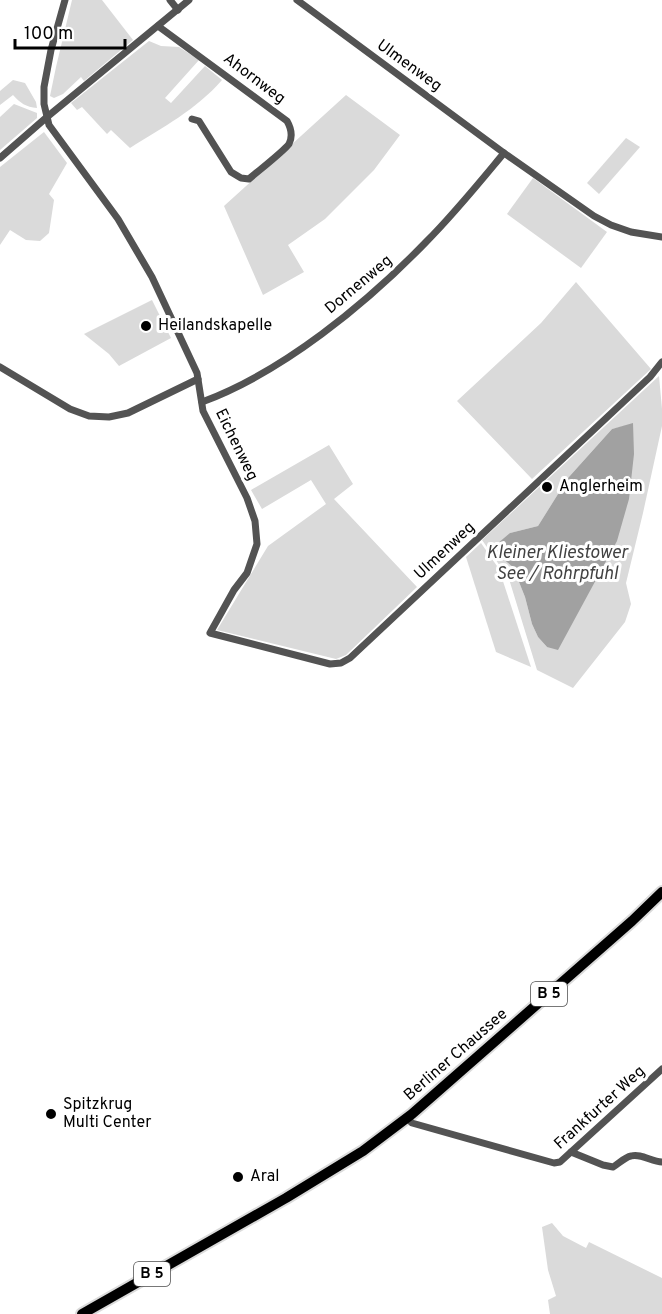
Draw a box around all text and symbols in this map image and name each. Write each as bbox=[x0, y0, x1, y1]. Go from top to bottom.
scale bar bbox=[15, 12, 124, 50]
text: 100 m bbox=[24, 23, 73, 46]
street label: Ulmenweg bbox=[372, 36, 446, 96]
street label: Ahornweg bbox=[219, 49, 289, 109]
street label: Dornenweg bbox=[321, 251, 397, 319]
place label: Heilandskapelle bbox=[158, 316, 272, 336]
marker: Heilandskapelle bbox=[139, 319, 153, 333]
street label: Eichenweg bbox=[210, 406, 262, 484]
place label: Anglerheim bbox=[559, 477, 643, 497]
marker: Anglerheim bbox=[540, 480, 554, 494]
street label: Ulmenweg bbox=[410, 518, 480, 584]
water label: Kleiner Kliestower See / Rohrpfuhl bbox=[486, 542, 630, 586]
road number: B 5 bbox=[531, 982, 567, 1006]
street label: Berliner Chaussee bbox=[400, 1004, 512, 1106]
street label: Frankfurter Weg bbox=[550, 1062, 650, 1154]
place label: Spitzkrug Multi Center bbox=[63, 1095, 151, 1133]
marker: Spitzkrug Multi Center bbox=[44, 1107, 58, 1121]
place label: Aral bbox=[250, 1167, 279, 1187]
marker: Aral bbox=[231, 1170, 245, 1184]
road number: B 5 bbox=[134, 1262, 170, 1286]

